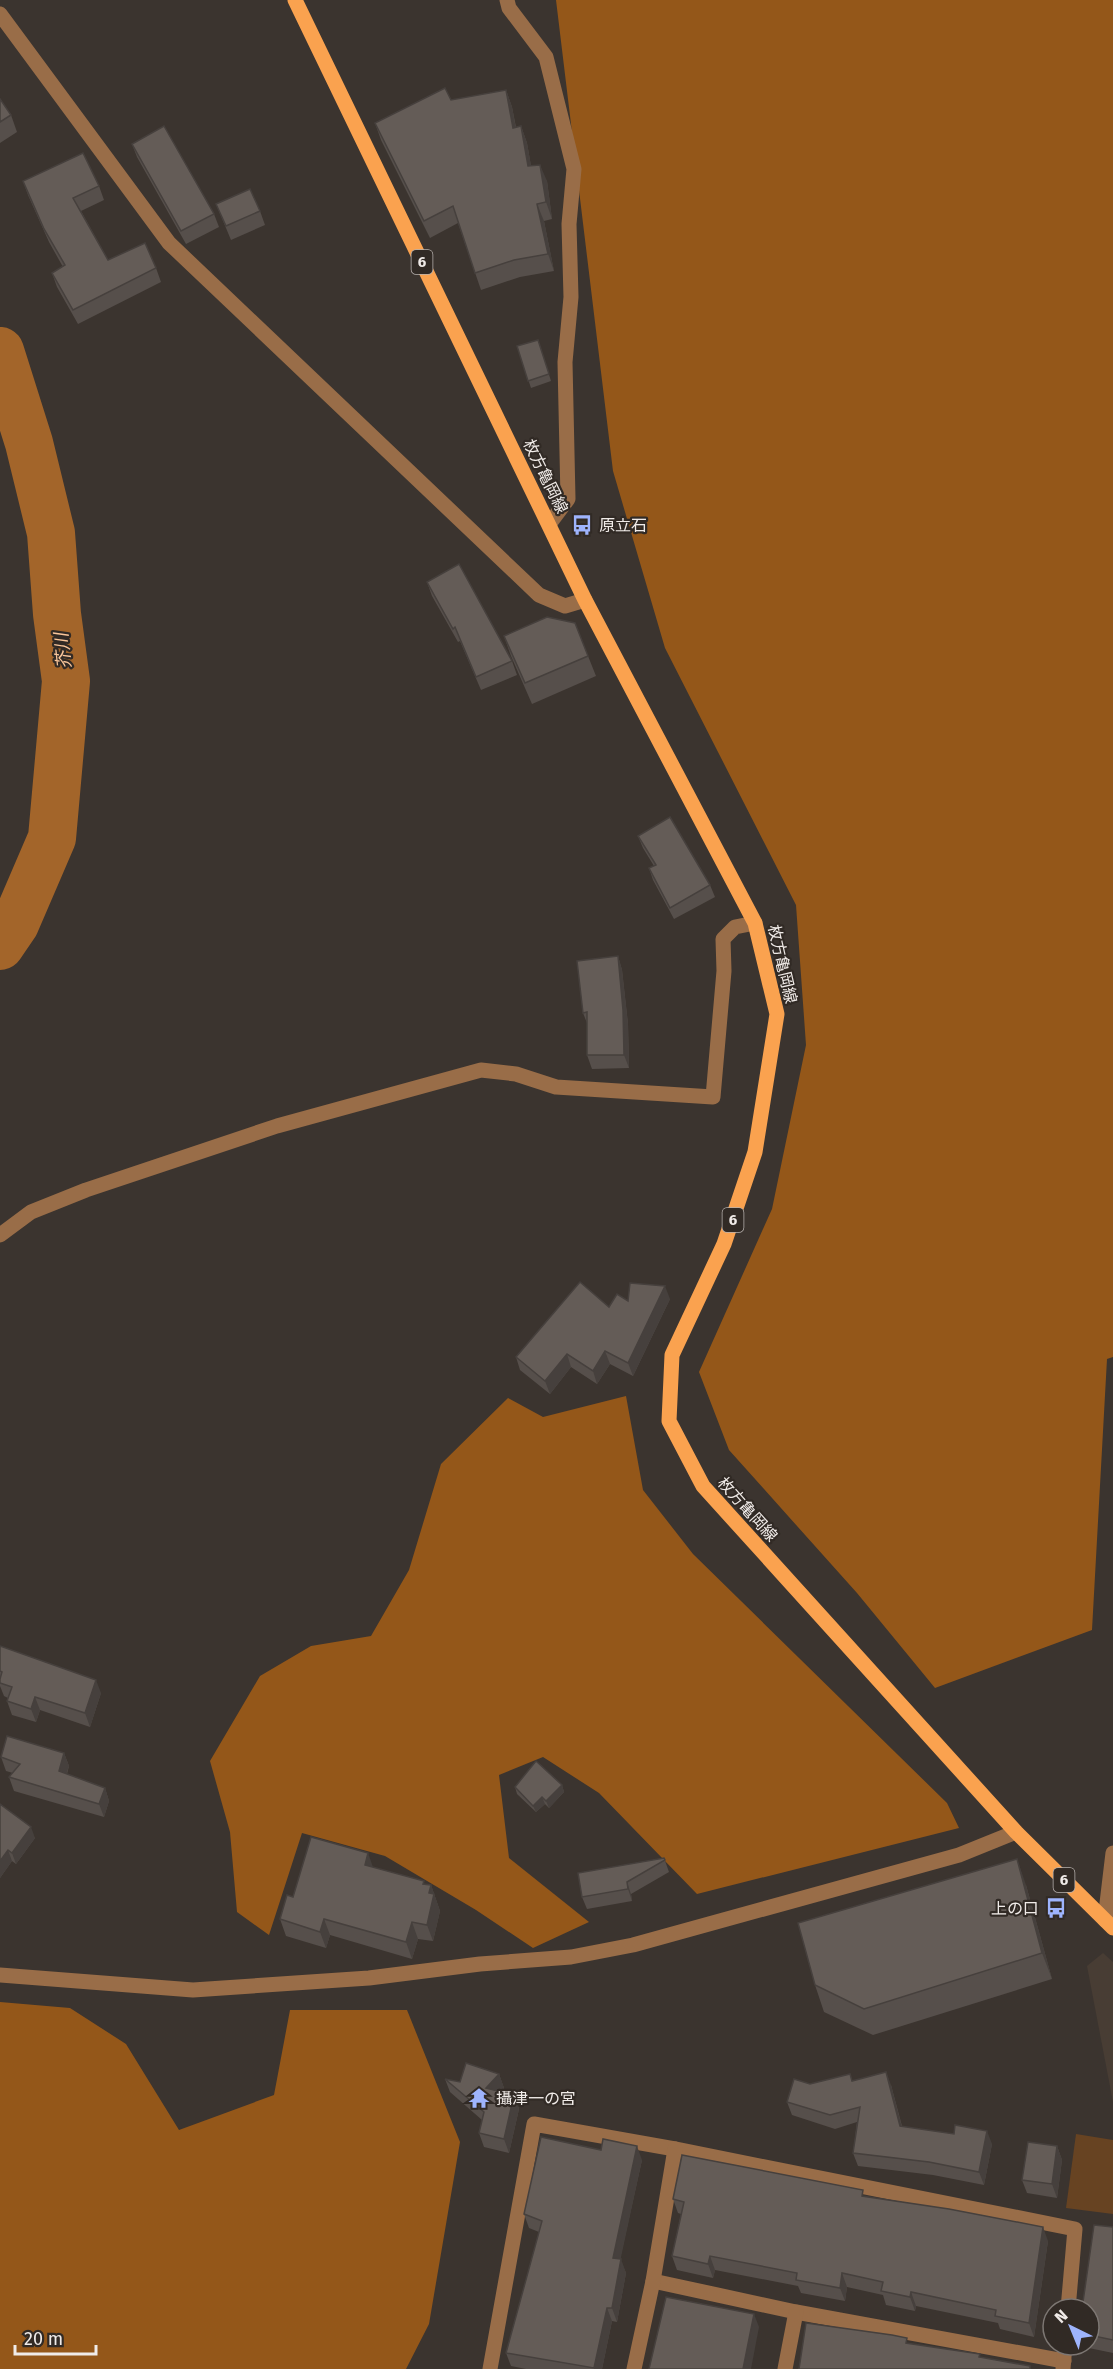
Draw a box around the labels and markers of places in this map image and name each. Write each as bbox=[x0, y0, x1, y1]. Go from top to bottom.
bus stop icon: 原立石 bbox=[570, 513, 594, 537]
place label: 原立石 bbox=[599, 516, 647, 535]
bus stop icon: 上の口 bbox=[1044, 1896, 1068, 1920]
place label: 上の口 bbox=[991, 1899, 1039, 1918]
temple icon: 攝津一の宮 bbox=[467, 2086, 491, 2110]
place label: 攝津一の宮 bbox=[496, 2089, 576, 2108]

